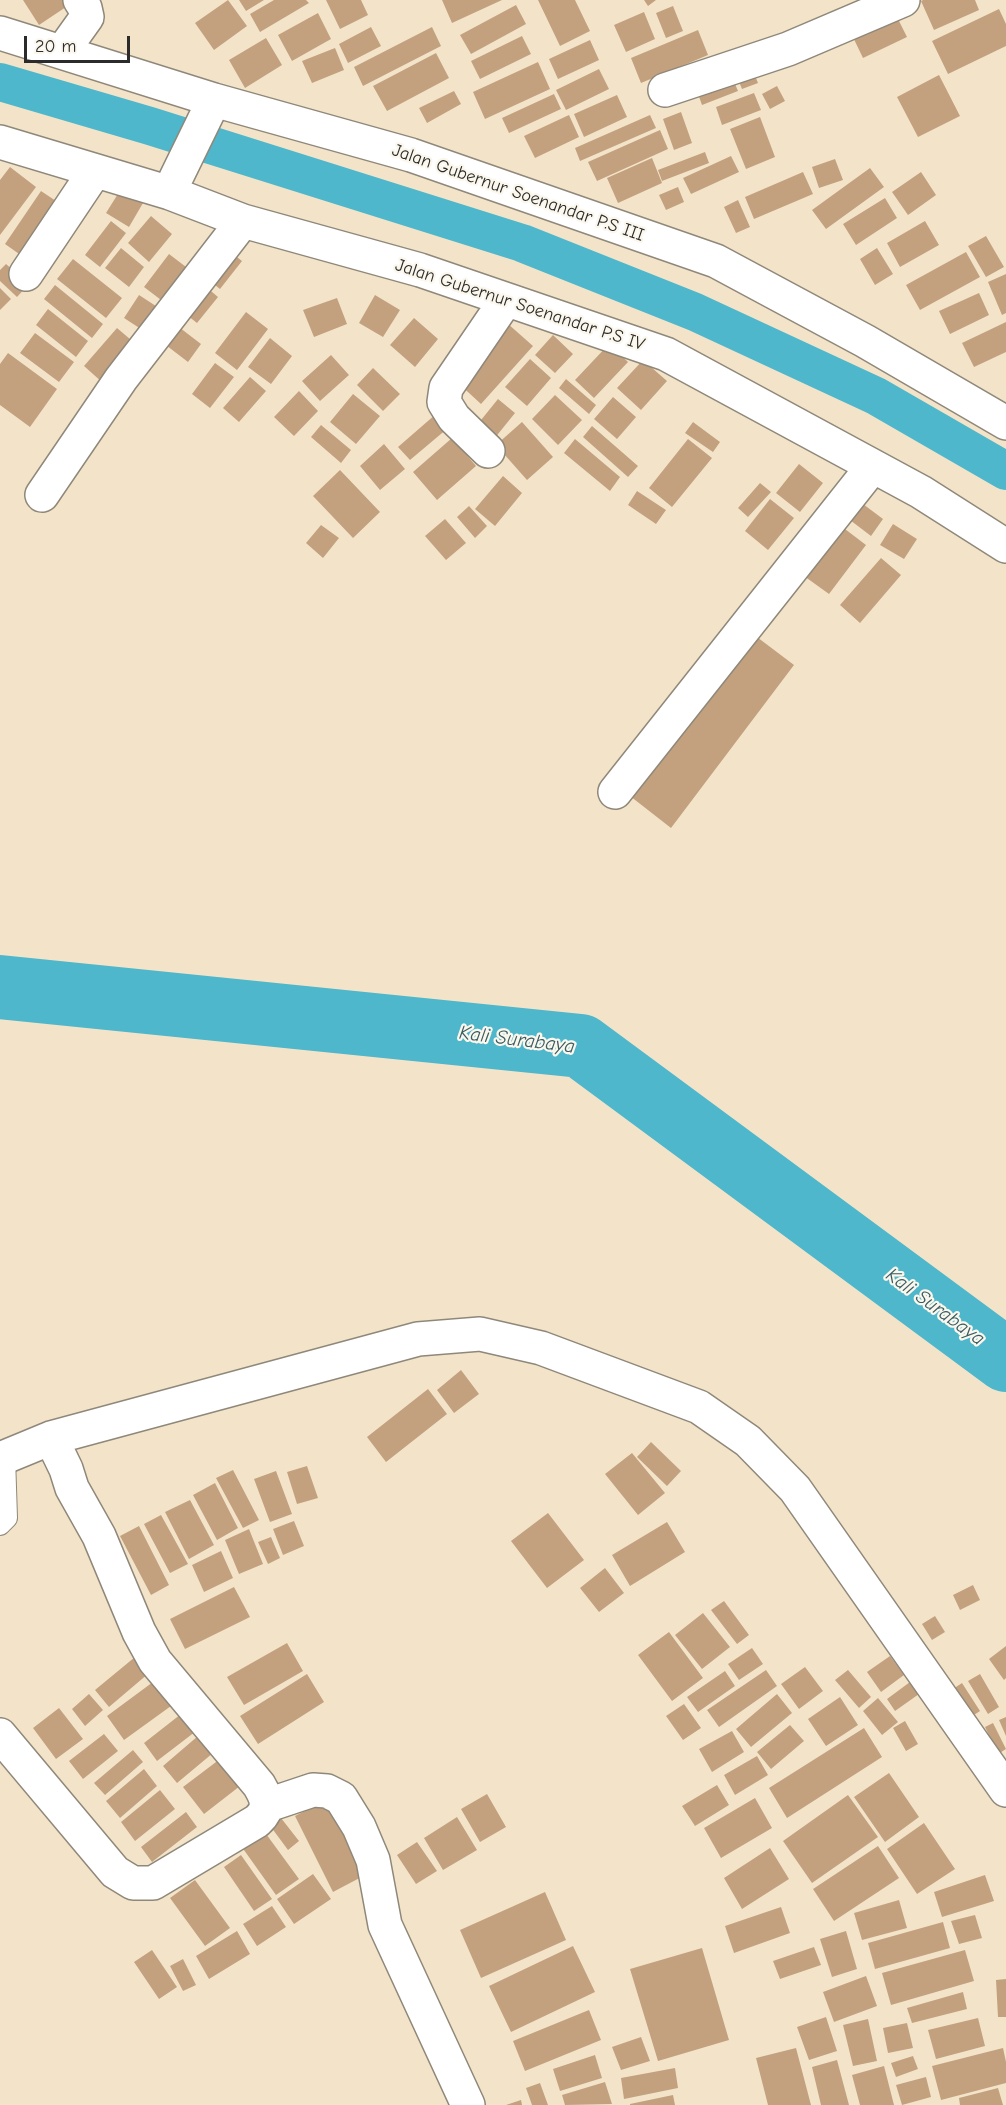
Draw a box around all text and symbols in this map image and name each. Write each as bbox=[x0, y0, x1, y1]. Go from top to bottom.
scale bar bbox=[27, 24, 134, 62]
text: 20 m bbox=[35, 36, 76, 57]
street label: Jalan Gubernur Soenandar P.S III bbox=[389, 140, 647, 246]
street label: Jalan Gubernur Soenandar P.S IV bbox=[393, 254, 647, 356]
water label: Kali Surabaya bbox=[458, 1021, 576, 1059]
water label: Kali Surabaya bbox=[881, 1263, 989, 1351]

